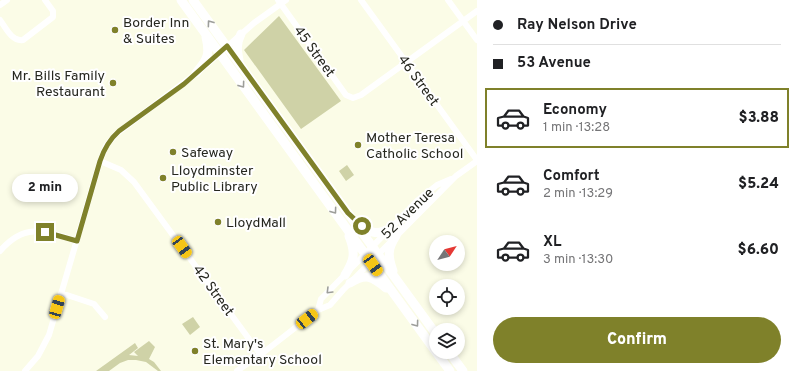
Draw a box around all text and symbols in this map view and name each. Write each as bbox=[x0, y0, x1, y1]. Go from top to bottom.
place label: Border Inn & Suites bbox=[123, 15, 189, 48]
text: Ray Nelson Drive bbox=[517, 16, 637, 35]
one-way arrow bbox=[208, 21, 215, 28]
street label: 45 Street bbox=[290, 23, 338, 81]
marker: Border Inn & Suites bbox=[110, 25, 120, 35]
street label: 46 Street bbox=[394, 52, 442, 110]
text: 53 Avenue bbox=[517, 54, 591, 73]
place label: Mr. Bills Family Restaurant bbox=[12, 68, 105, 101]
marker: Mr. Bills Family Restaurant bbox=[108, 78, 118, 88]
one-way arrow bbox=[237, 80, 244, 87]
icon: car bbox=[495, 100, 531, 136]
text: Economy bbox=[543, 101, 607, 120]
text: $3.88 bbox=[739, 109, 779, 128]
text: 1 min · 13:28 bbox=[543, 120, 610, 136]
place label: Mother Teresa Catholic School bbox=[366, 130, 463, 163]
marker: Mother Teresa Catholic School bbox=[353, 140, 363, 150]
place label: Safeway bbox=[181, 145, 233, 162]
marker: Safeway bbox=[168, 147, 178, 157]
place label: Lloydminster Public Library bbox=[171, 163, 258, 196]
icon: car bbox=[495, 166, 531, 202]
text: Comfort bbox=[543, 167, 600, 186]
marker: Lloydminster Public Library bbox=[158, 173, 168, 183]
callout: 2 min bbox=[12, 174, 78, 202]
text: $5.24 bbox=[738, 175, 779, 194]
text: 2 min bbox=[28, 180, 62, 196]
street label: 52 Avenue bbox=[378, 185, 438, 243]
text: 2 min · 13:29 bbox=[543, 186, 613, 202]
one-way arrow bbox=[329, 207, 337, 214]
place label: LloydMall bbox=[226, 215, 286, 232]
marker: LloydMall bbox=[213, 217, 223, 227]
route start bbox=[353, 217, 371, 235]
route end bbox=[36, 223, 54, 241]
icon: car bbox=[495, 232, 531, 268]
text: XL bbox=[543, 233, 561, 252]
car bbox=[170, 234, 194, 260]
north arrow bbox=[429, 235, 465, 271]
map controls bbox=[429, 235, 465, 359]
text: $6.60 bbox=[738, 241, 779, 260]
car bbox=[361, 252, 385, 278]
text: 3 min · 13:30 bbox=[543, 252, 613, 268]
street label: 42 Street bbox=[189, 262, 237, 320]
button: locate bbox=[429, 279, 465, 315]
one-way arrow bbox=[326, 286, 334, 294]
car bbox=[48, 294, 66, 320]
car bbox=[294, 307, 320, 331]
button: Confirm bbox=[493, 317, 781, 363]
one-way arrow bbox=[411, 320, 419, 327]
button: layers bbox=[429, 323, 465, 359]
place label: St. Mary's Elementary School bbox=[203, 336, 322, 369]
marker: St. Mary's Elementary School bbox=[190, 346, 200, 356]

